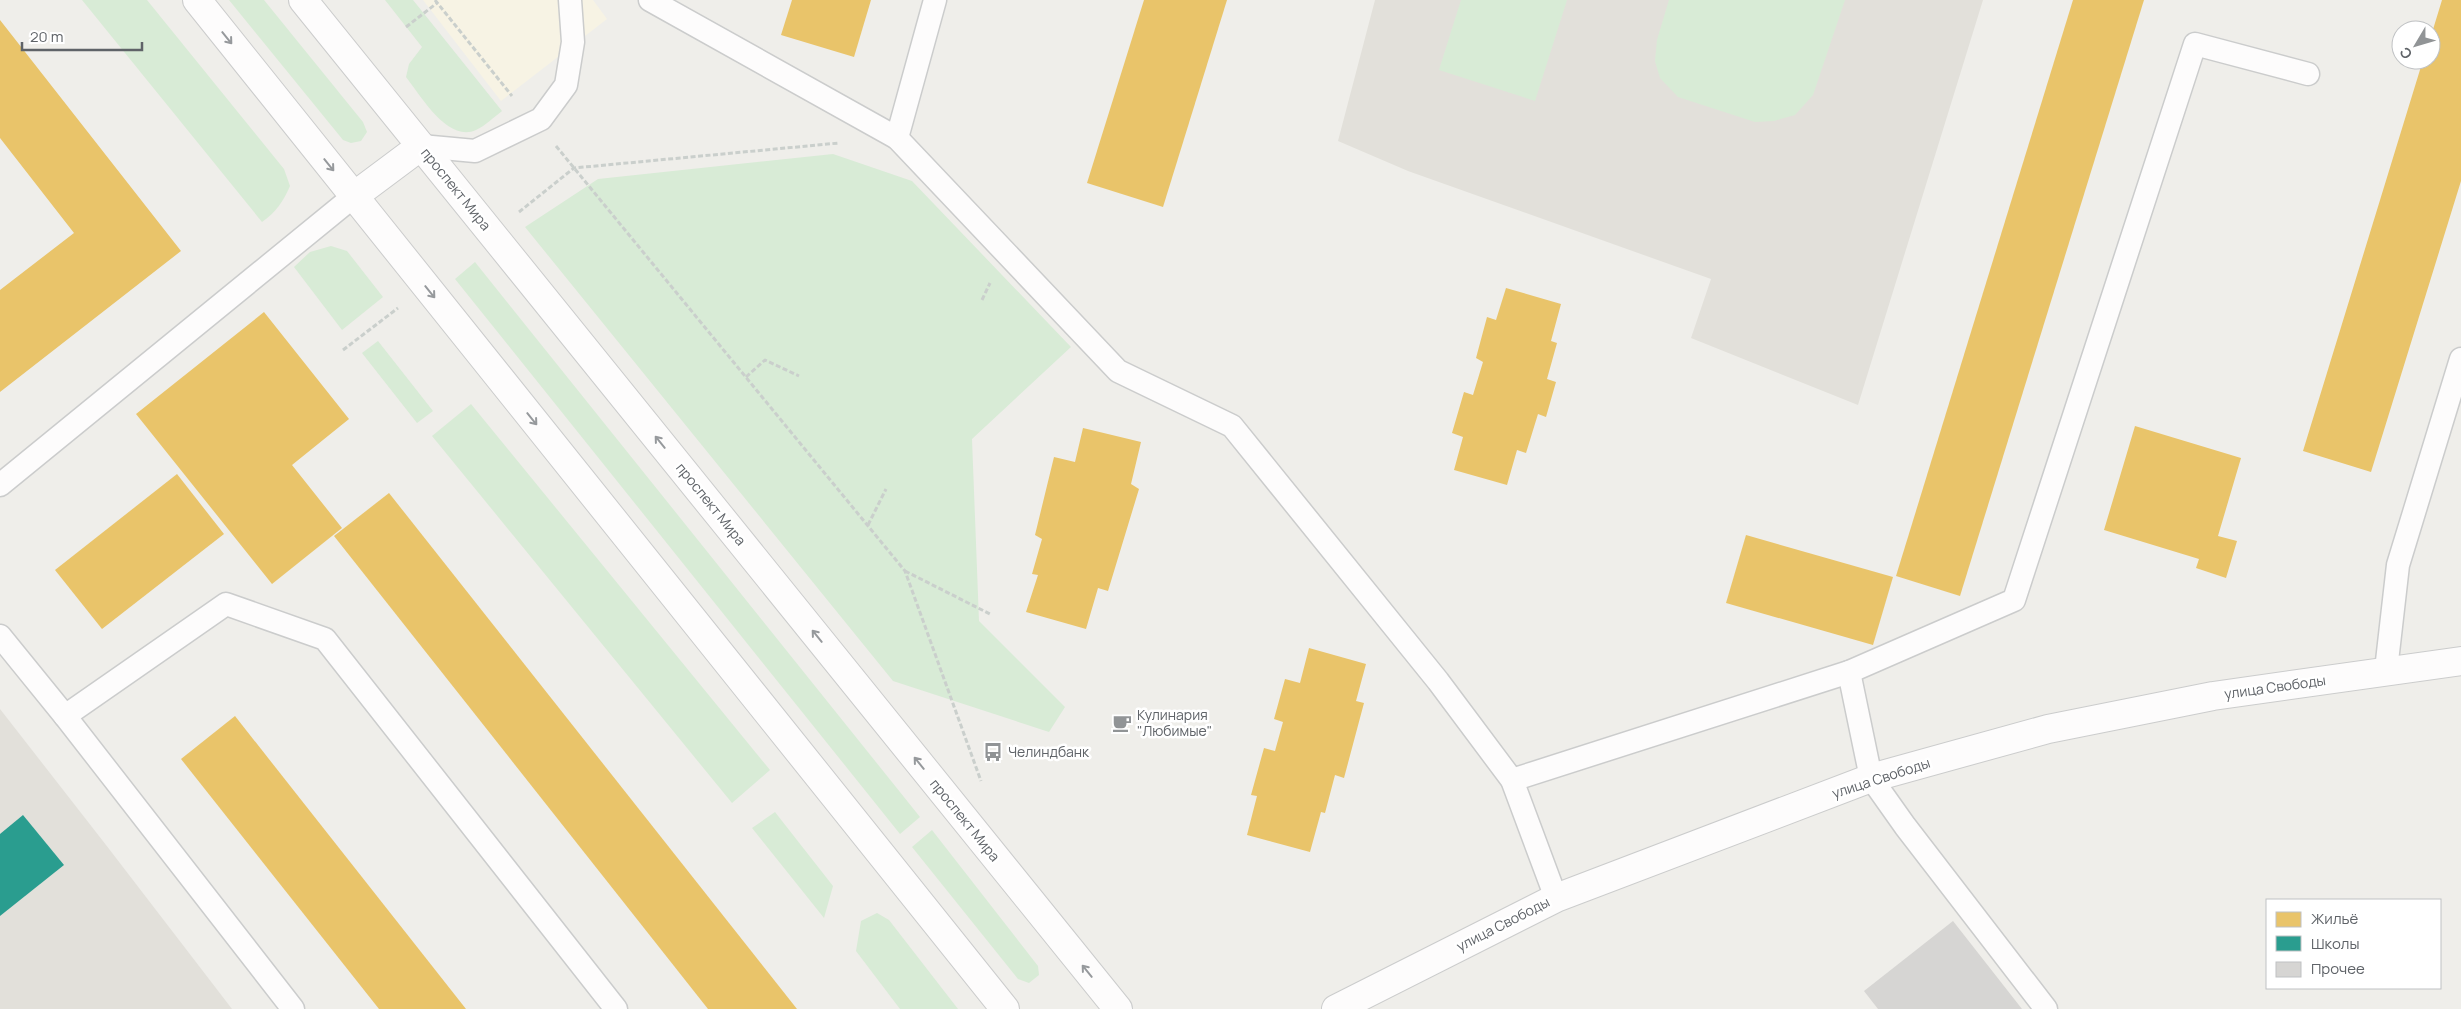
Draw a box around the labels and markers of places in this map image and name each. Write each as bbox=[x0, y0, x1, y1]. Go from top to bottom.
place label: Кулинария "Любимые" bbox=[1137, 705, 1212, 740]
cafe icon: Кулинария "Любимые" bbox=[1111, 712, 1133, 734]
bus stop icon: Челиндбанк bbox=[982, 741, 1004, 763]
place label: Челиндбанк bbox=[1008, 742, 1090, 761]

